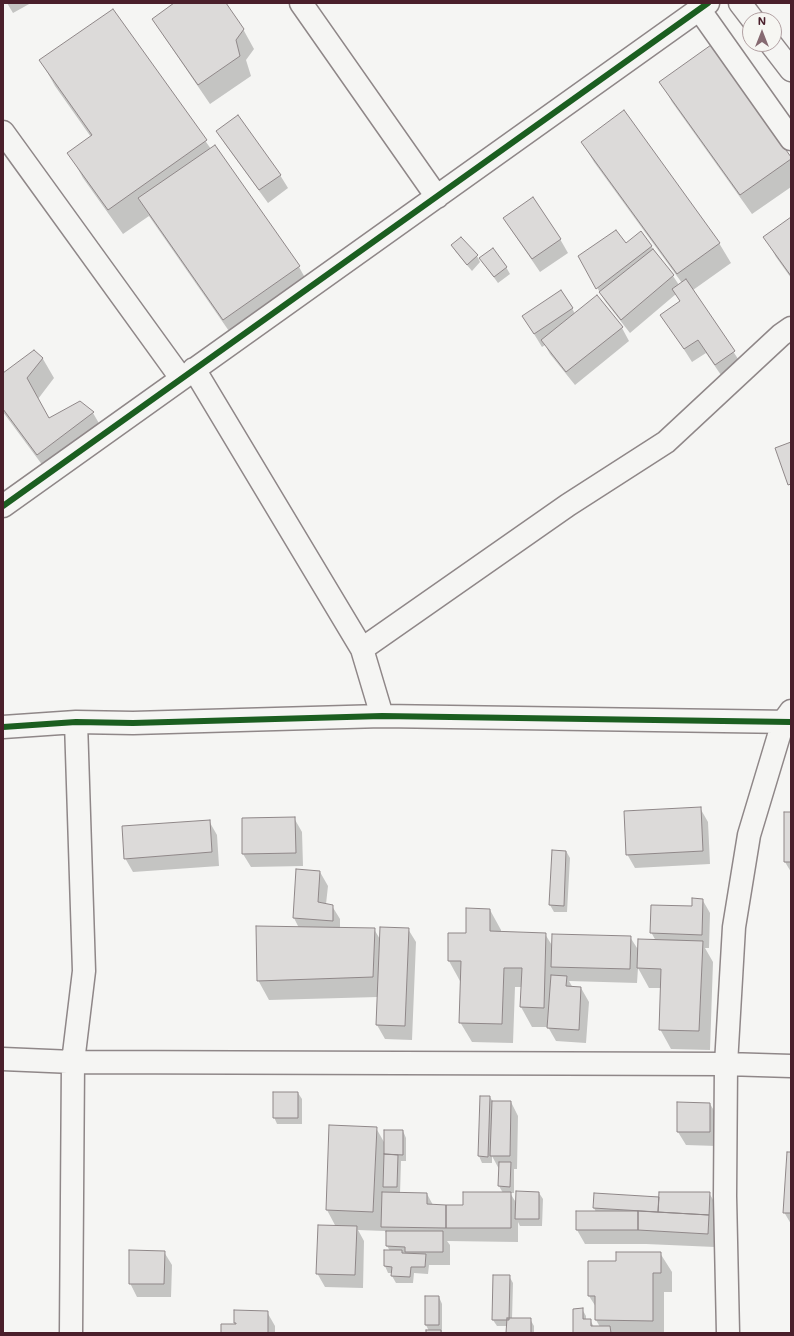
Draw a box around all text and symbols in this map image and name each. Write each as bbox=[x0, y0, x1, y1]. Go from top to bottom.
north arrow bbox=[742, 12, 782, 52]
text: N bbox=[758, 13, 766, 28]

